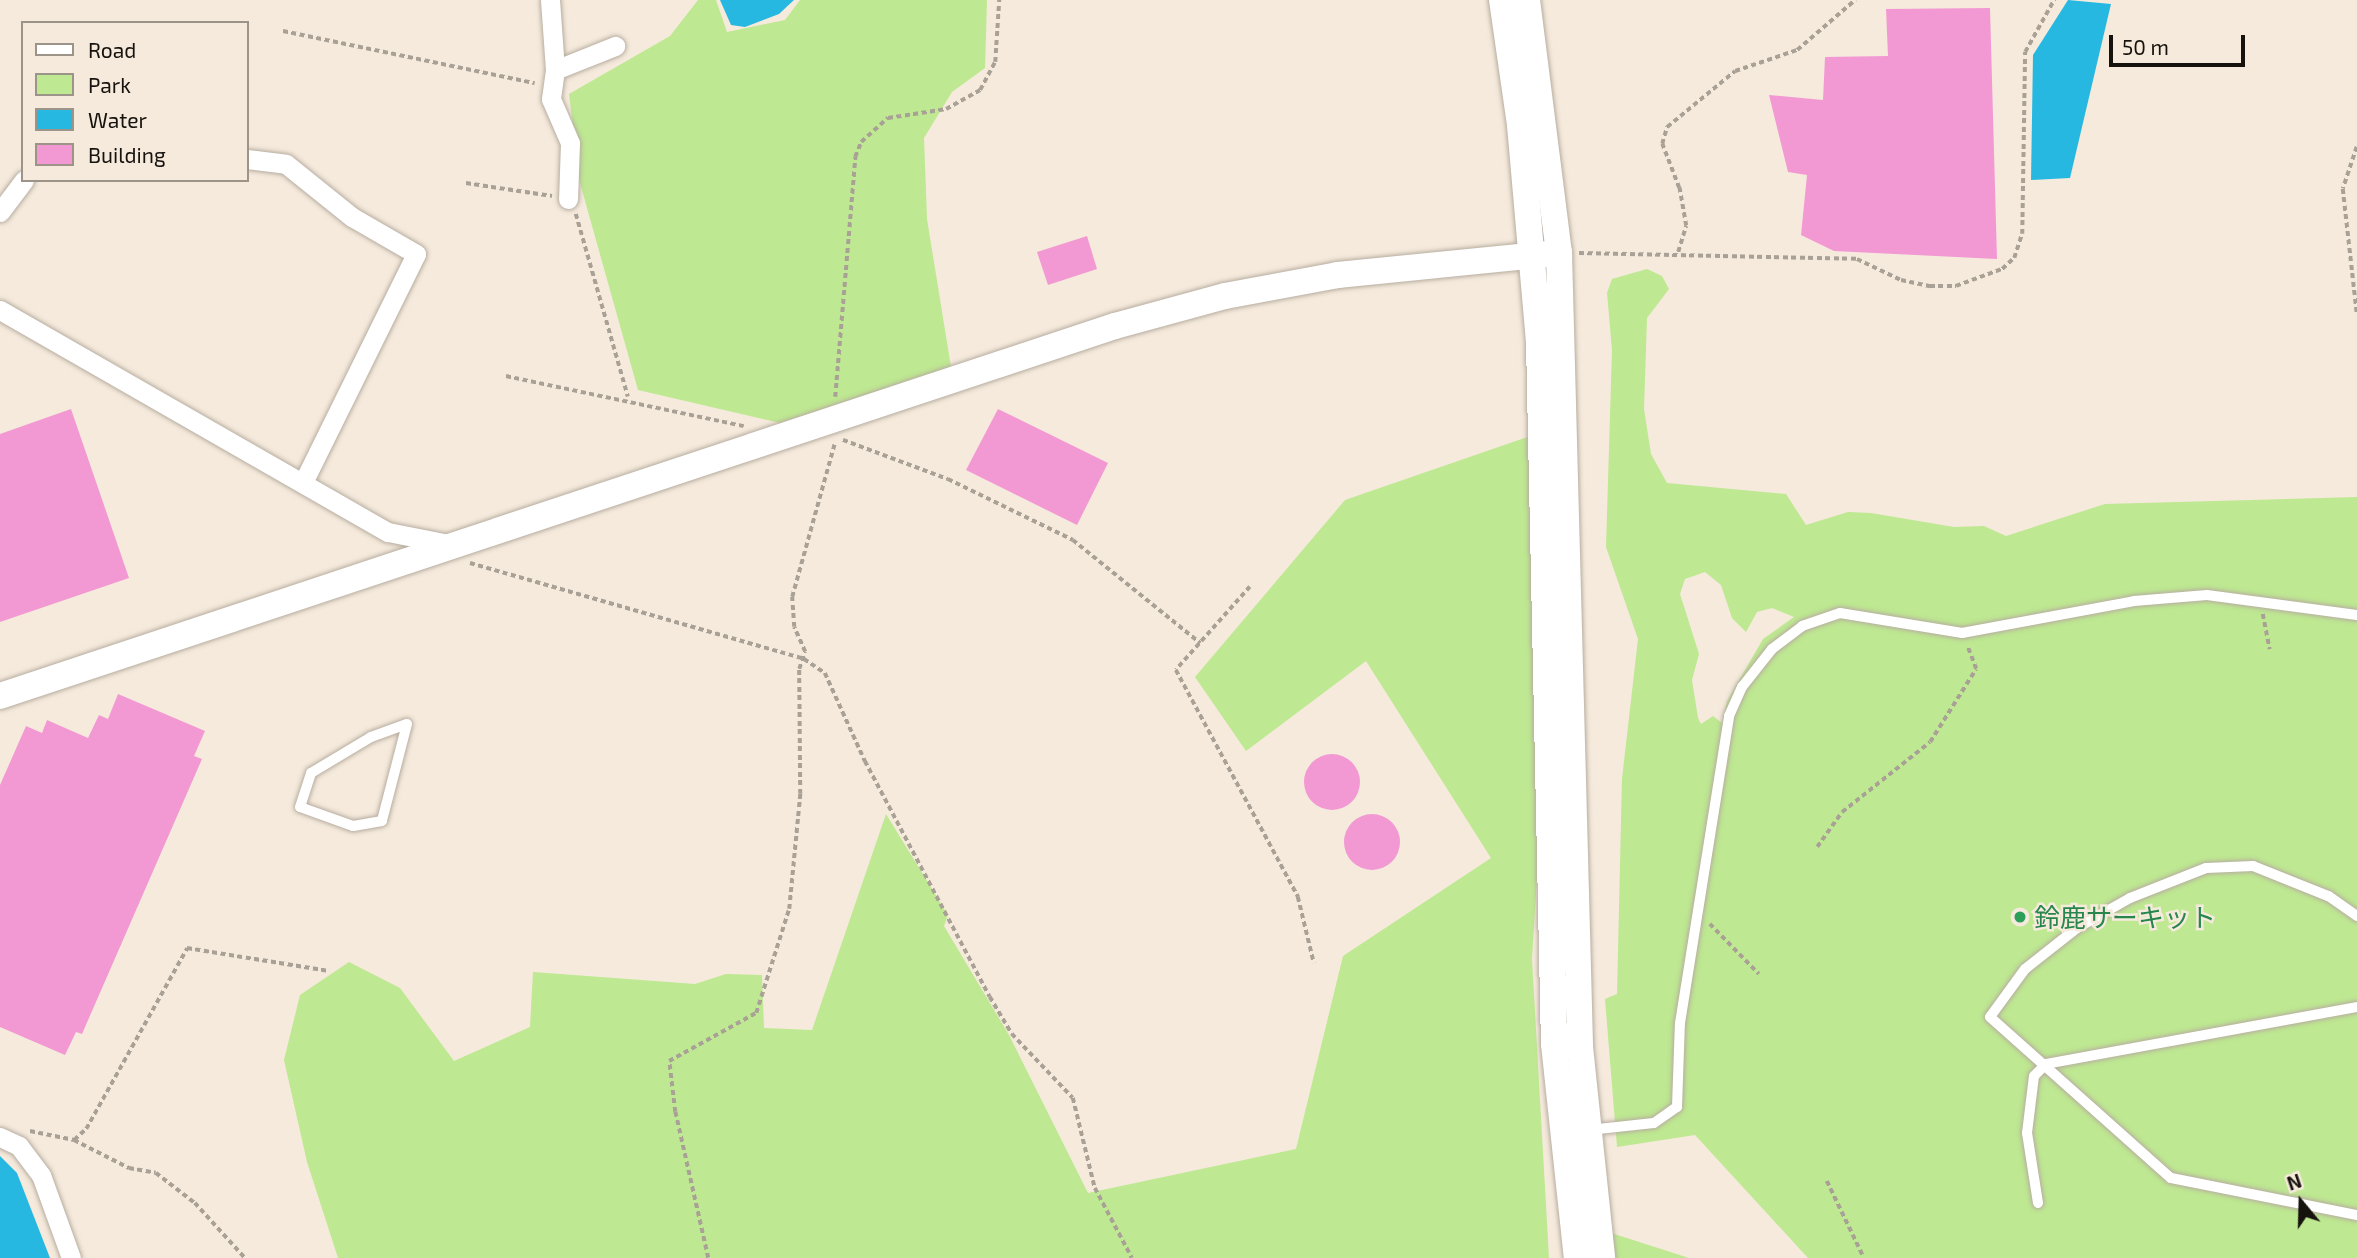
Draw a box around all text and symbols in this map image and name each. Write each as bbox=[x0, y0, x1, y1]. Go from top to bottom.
legend bbox=[21, 21, 248, 182]
scale bar bbox=[2112, 21, 2248, 65]
text: 50 m bbox=[2122, 34, 2169, 59]
text: Road bbox=[88, 37, 136, 62]
text: Park bbox=[88, 72, 131, 97]
text: Water bbox=[88, 107, 147, 132]
text: Building bbox=[88, 142, 166, 167]
place label: 鈴鹿サーキット bbox=[2034, 901, 2216, 933]
marker: 鈴鹿サーキット bbox=[2012, 909, 2028, 925]
north arrow bbox=[2266, 1167, 2336, 1237]
text: N bbox=[2284, 1169, 2304, 1195]

